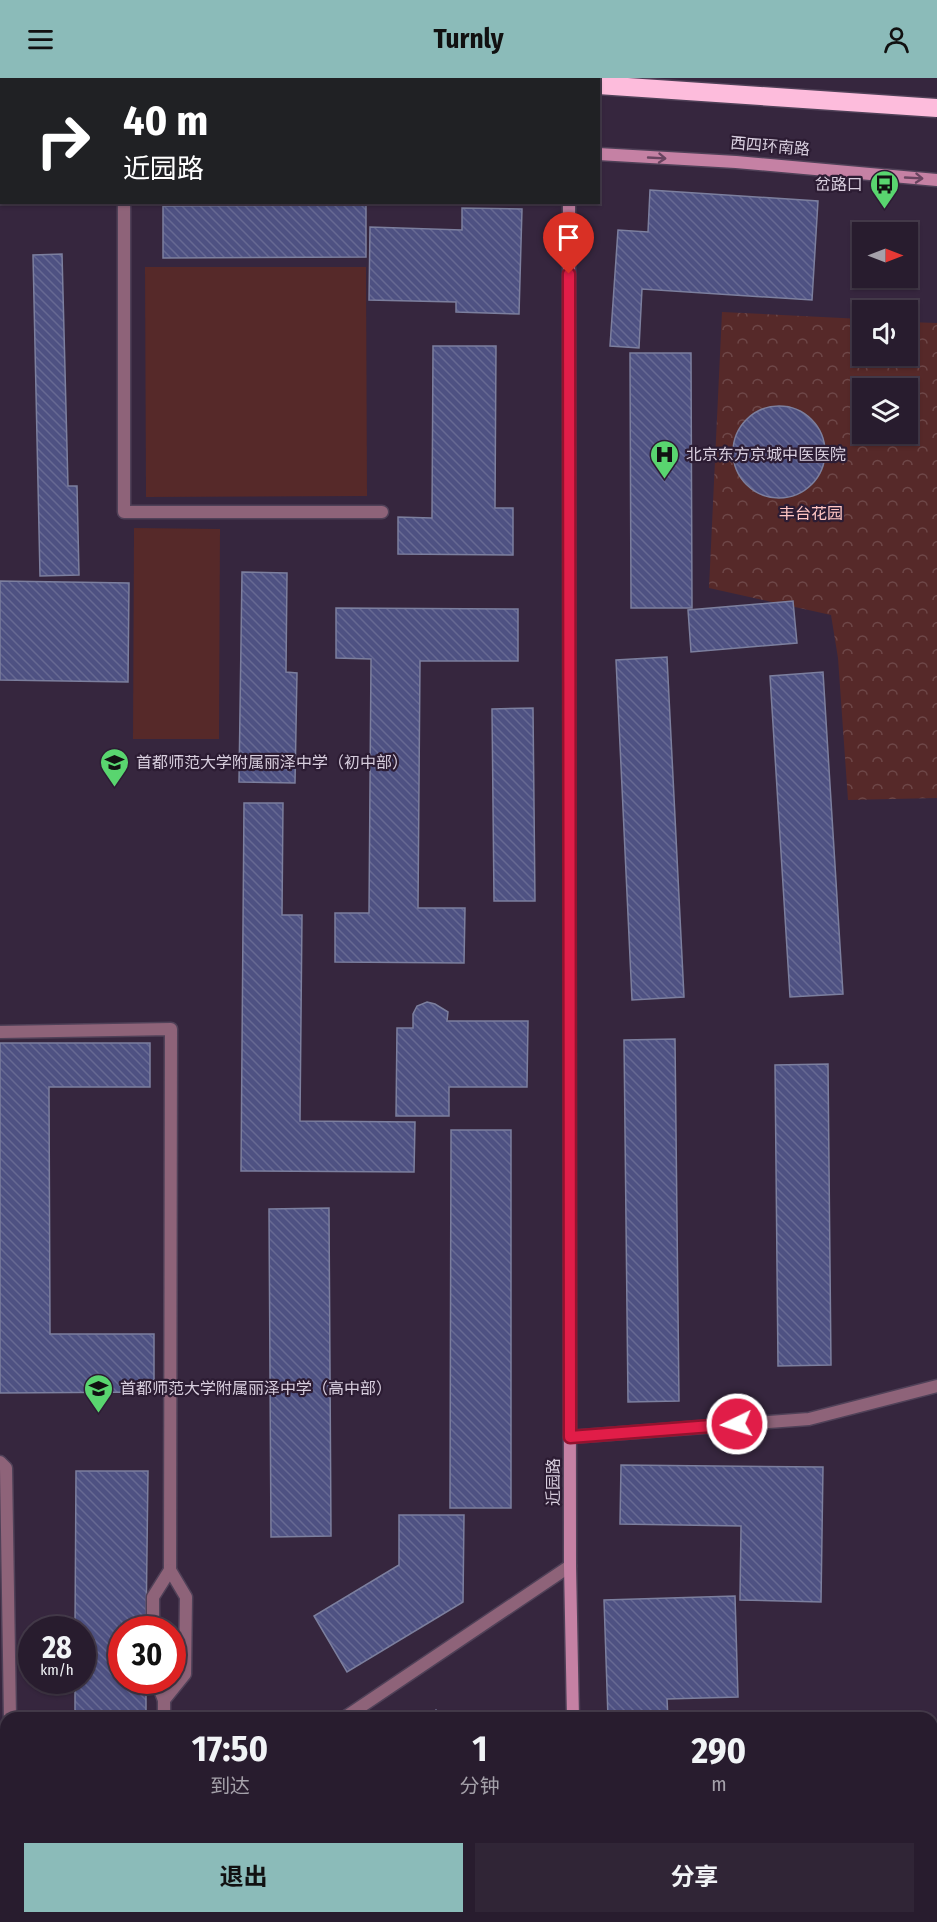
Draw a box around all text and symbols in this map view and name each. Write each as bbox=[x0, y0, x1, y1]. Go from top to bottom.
icon: menu bbox=[24, 23, 57, 56]
text: Turnly bbox=[433, 23, 504, 55]
icon: person bbox=[880, 23, 913, 56]
text: 40 m bbox=[123, 96, 208, 146]
icon: right bbox=[24, 102, 102, 180]
street label: 西四环南路 bbox=[729, 133, 811, 159]
one-way arrow bbox=[646, 152, 666, 163]
text: 近园路 bbox=[123, 153, 204, 185]
bus stop icon: 岔路口 bbox=[868, 168, 900, 210]
one-way arrow bbox=[904, 173, 924, 184]
place label: 岔路口 bbox=[815, 175, 863, 194]
pin bbox=[543, 212, 594, 274]
icon: arrive bbox=[552, 221, 585, 254]
north arrow bbox=[852, 222, 918, 288]
map controls bbox=[852, 222, 918, 444]
button: sound bbox=[852, 300, 918, 366]
button: layers bbox=[852, 378, 918, 444]
hospital icon: 北京东方京城中医医院 bbox=[649, 438, 681, 480]
place label: 北京东方京城中医医院 bbox=[686, 445, 846, 464]
park label: 丰台花园 bbox=[779, 504, 843, 523]
school or university icon: 首都师范大学附属丽泽中学（初中部） bbox=[99, 746, 131, 788]
place label: 首都师范大学附属丽泽中学（初中部） bbox=[136, 753, 408, 772]
school or university icon: 首都师范大学附属丽泽中学（高中部） bbox=[83, 1372, 115, 1414]
place label: 首都师范大学附属丽泽中学（高中部） bbox=[120, 1379, 392, 1398]
position arrow bbox=[705, 1392, 769, 1456]
street label: 近园路 bbox=[544, 1458, 563, 1506]
speed limit sign: 30 bbox=[108, 1616, 186, 1694]
text: 28 bbox=[42, 1630, 72, 1666]
text: km/h bbox=[40, 1661, 74, 1679]
text: 17:50 bbox=[192, 1727, 268, 1771]
text: 1 bbox=[472, 1727, 487, 1771]
text: 290 bbox=[692, 1729, 746, 1773]
text: m bbox=[711, 1772, 727, 1796]
text: 到达 bbox=[210, 1774, 250, 1798]
text: 分钟 bbox=[460, 1774, 500, 1798]
button: 退出 bbox=[24, 1843, 463, 1912]
button: 分享 bbox=[475, 1843, 914, 1912]

